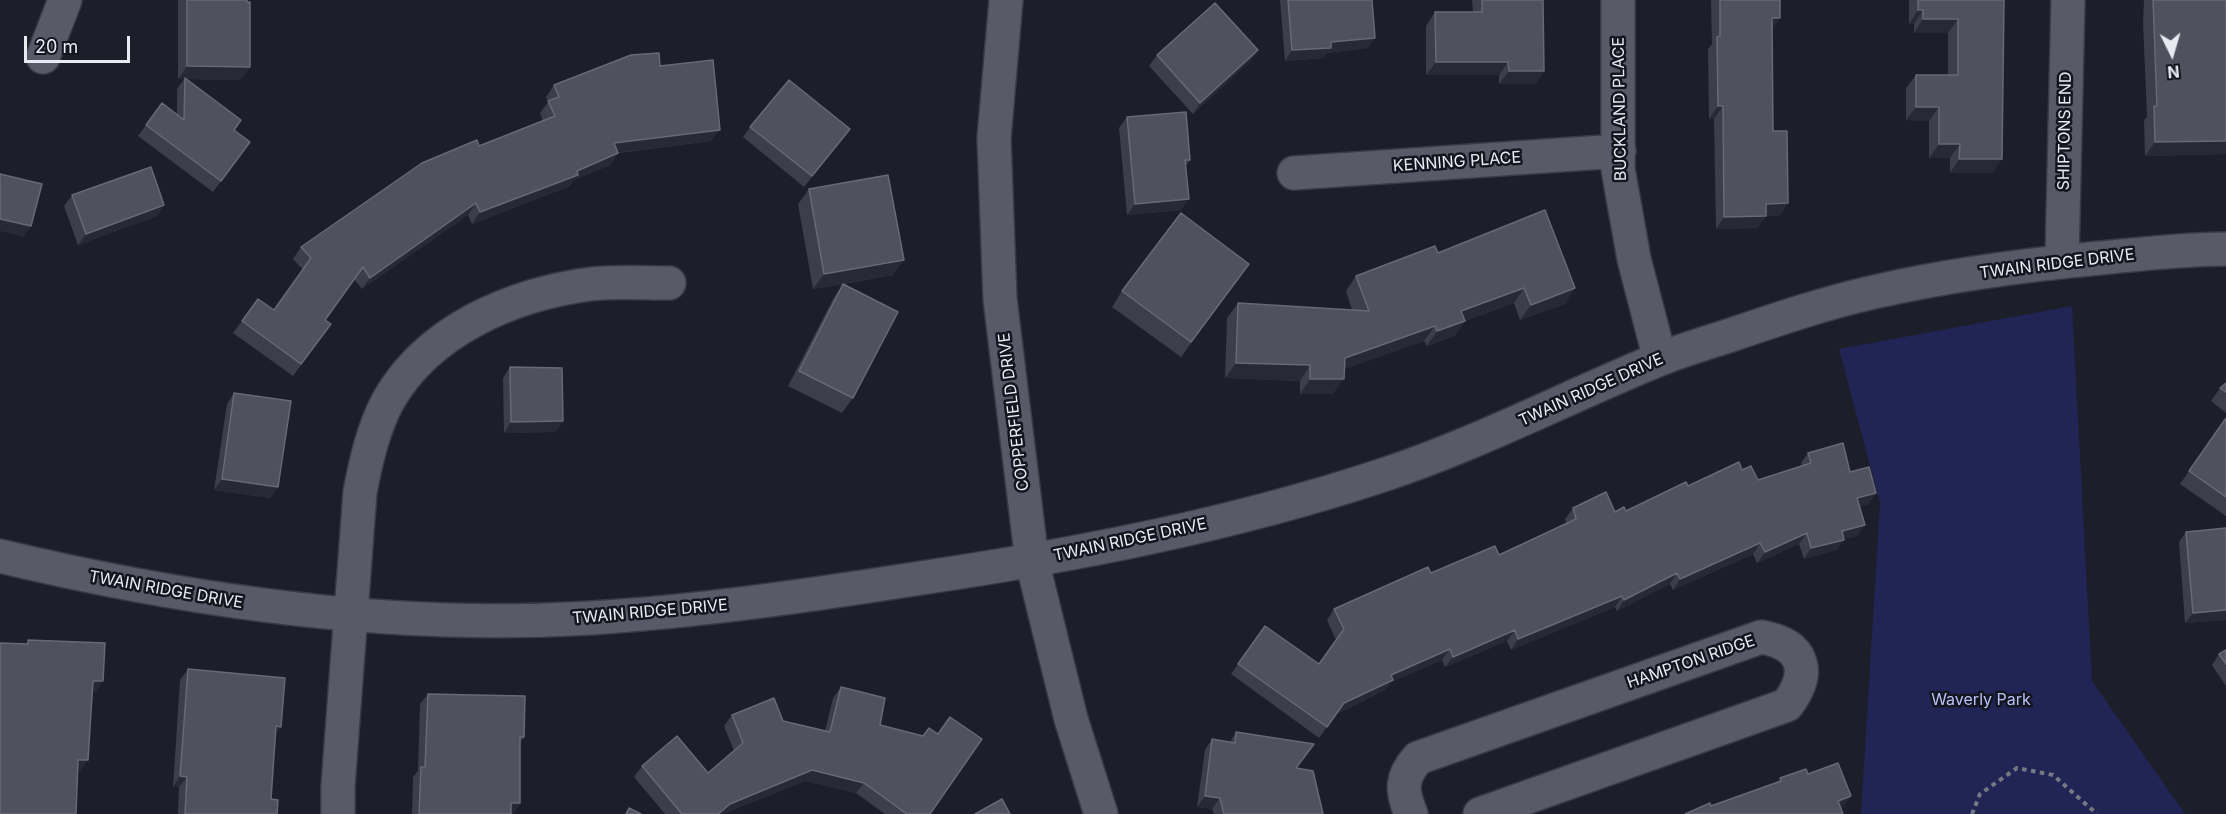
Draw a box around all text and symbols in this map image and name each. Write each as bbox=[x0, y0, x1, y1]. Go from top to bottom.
scale bar bbox=[27, 24, 134, 62]
north arrow bbox=[2142, 24, 2202, 84]
text: 20 m bbox=[35, 36, 78, 57]
street label: BUCKLAND PLACE bbox=[1609, 37, 1631, 181]
text: N bbox=[2167, 61, 2181, 82]
street label: SHIPTONS END bbox=[2054, 71, 2076, 191]
street label: KENNING PLACE bbox=[1392, 148, 1522, 176]
street label: TWAIN RIDGE DRIVE bbox=[1978, 245, 2136, 283]
street label: COPPERFIELD DRIVE bbox=[995, 332, 1033, 492]
street label: TWAIN RIDGE DRIVE bbox=[1516, 349, 1666, 431]
street label: TWAIN RIDGE DRIVE bbox=[1052, 514, 1208, 566]
street label: TWAIN RIDGE DRIVE bbox=[87, 567, 245, 613]
street label: TWAIN RIDGE DRIVE bbox=[571, 596, 729, 628]
street label: HAMPTON RIDGE bbox=[1625, 631, 1757, 693]
park label: Waverly Park bbox=[1931, 690, 2031, 710]

